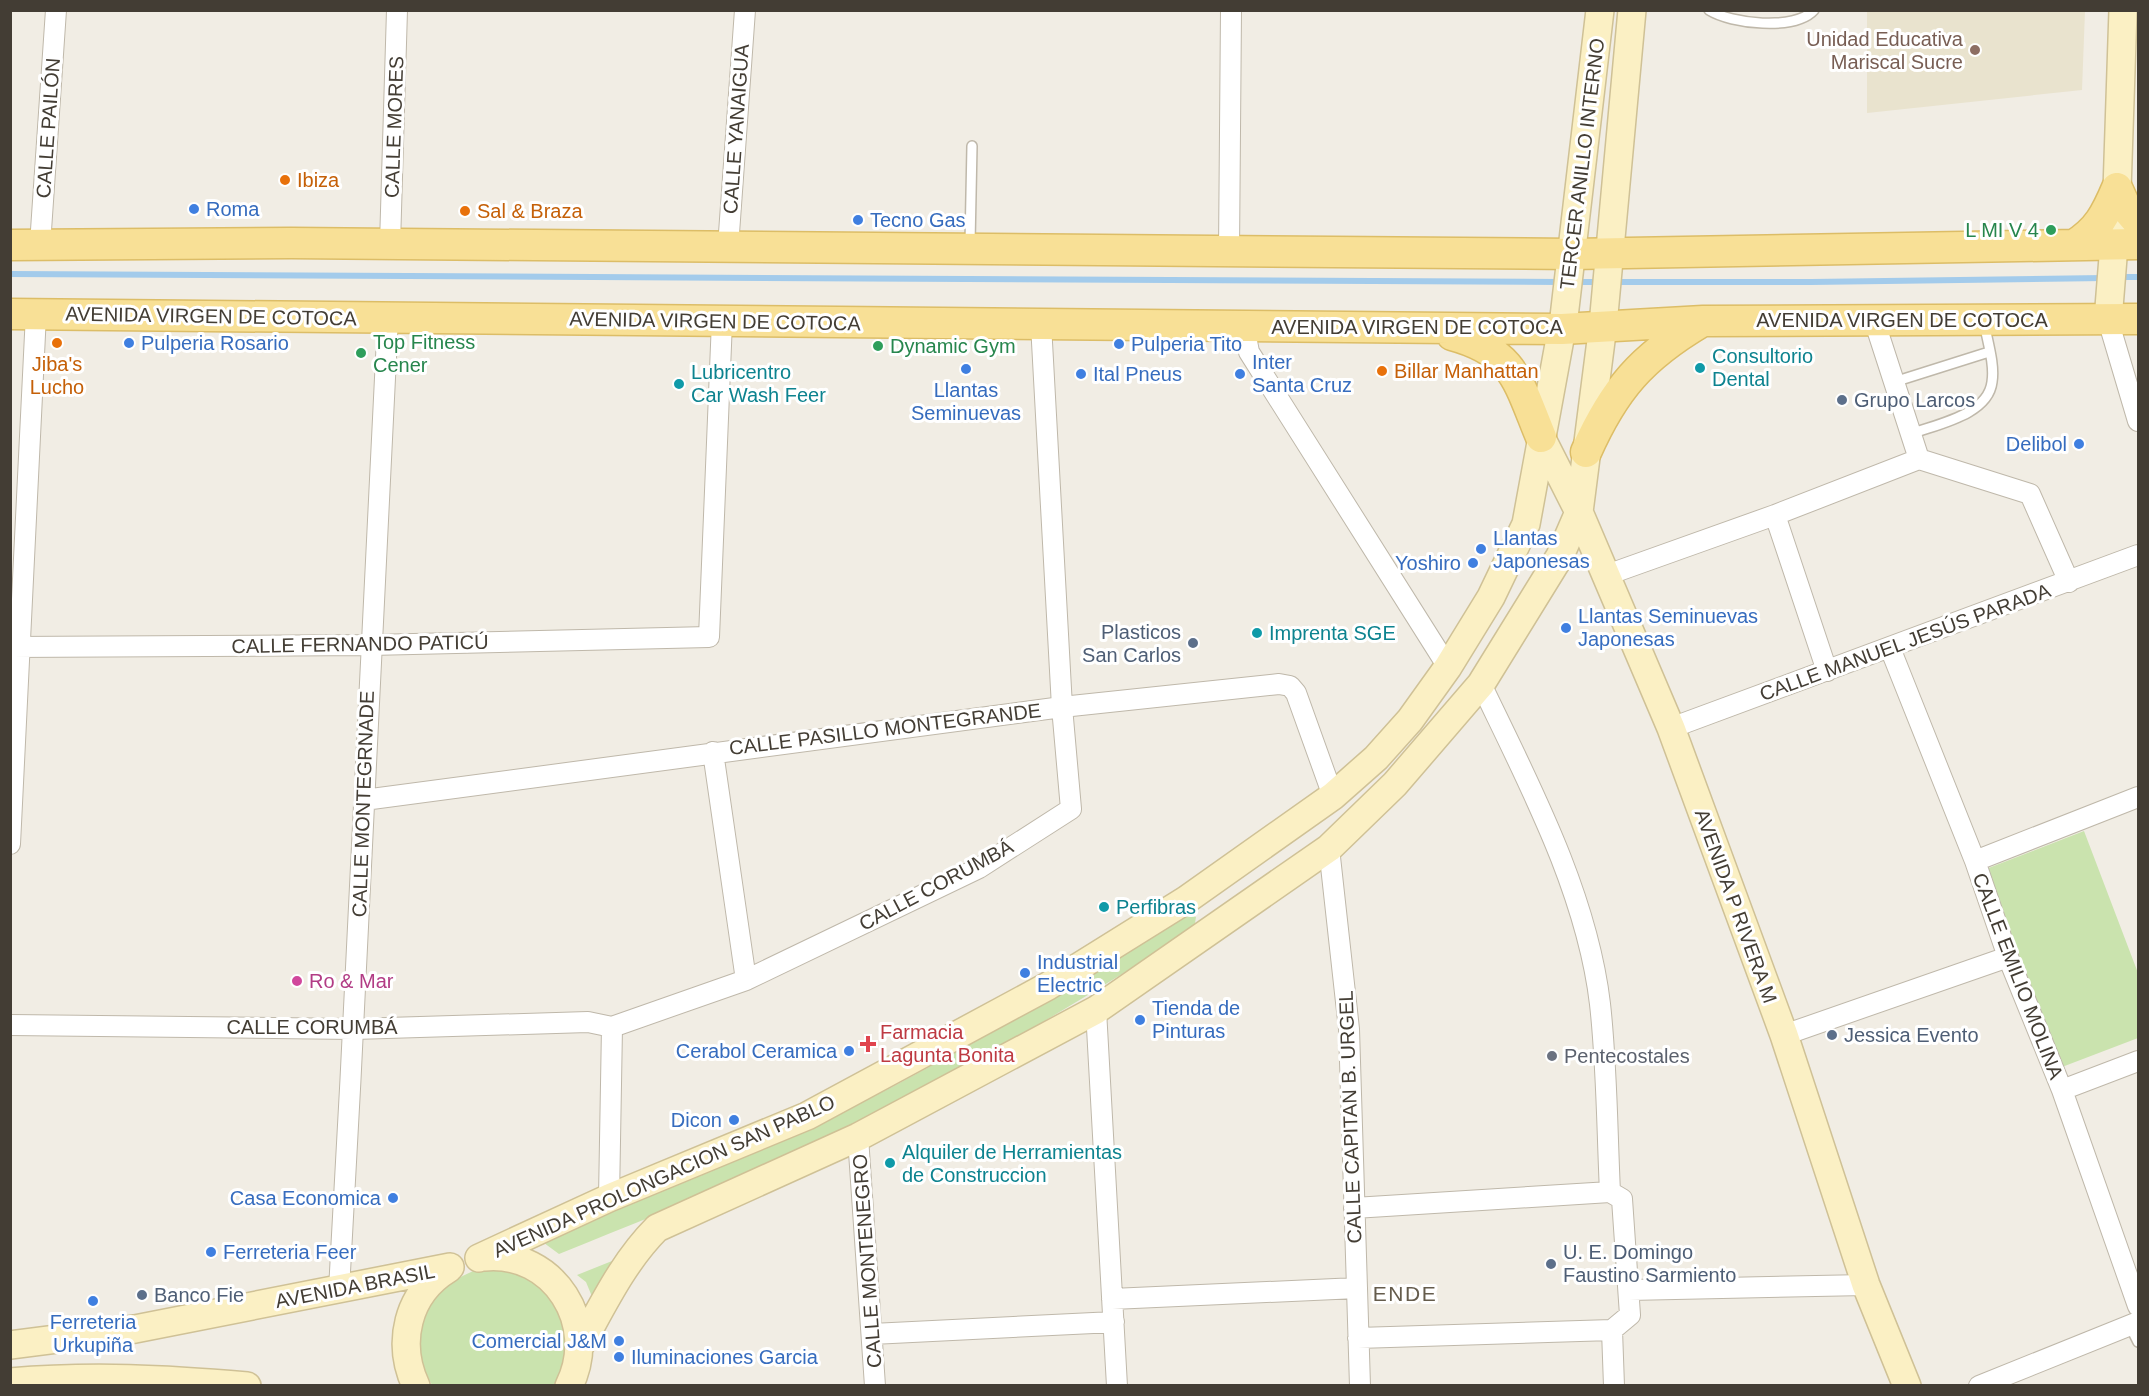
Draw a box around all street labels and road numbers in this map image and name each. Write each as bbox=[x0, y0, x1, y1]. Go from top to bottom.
street label: TERCER ANILLO INTERNO bbox=[1556, 37, 1608, 291]
street label: CALLE YANAIGUA bbox=[719, 43, 753, 215]
street label: CALLE MORES bbox=[381, 56, 407, 198]
street label: CALLE PAILÓN bbox=[32, 57, 64, 199]
street label: AVENIDA VIRGEN DE COTOCA bbox=[65, 302, 358, 330]
street label: AVENIDA VIRGEN DE COTOCA bbox=[569, 307, 862, 335]
street label: AVENIDA VIRGEN DE COTOCA bbox=[1756, 309, 2048, 331]
street label: AVENIDA VIRGEN DE COTOCA bbox=[1271, 316, 1563, 338]
street label: CALLE MANUEL JESÚS PARADA bbox=[1757, 579, 2054, 705]
street label: CALLE FERNANDO PATICÚ bbox=[231, 631, 489, 657]
street label: CALLE MONTEGRNADE bbox=[348, 690, 378, 918]
street label: CALLE PASILLO MONTEGRANDE bbox=[728, 699, 1042, 759]
street label: AVENIDA P RIVERA M bbox=[1691, 806, 1781, 1006]
street label: CALLE CORUMBÁ bbox=[855, 835, 1017, 935]
street label: CALLE EMILIO MOLINA bbox=[1968, 870, 2068, 1083]
street label: CALLE CAPITAN B. URGEL bbox=[1335, 990, 1365, 1244]
street label: CALLE CORUMBÁ bbox=[226, 1016, 398, 1038]
street label: AVENIDA PROLONGACION SAN PABLO bbox=[490, 1090, 838, 1262]
street label: CALLE MONTENEGRO bbox=[849, 1153, 885, 1369]
street label: AVENIDA BRASIL bbox=[273, 1260, 437, 1312]

